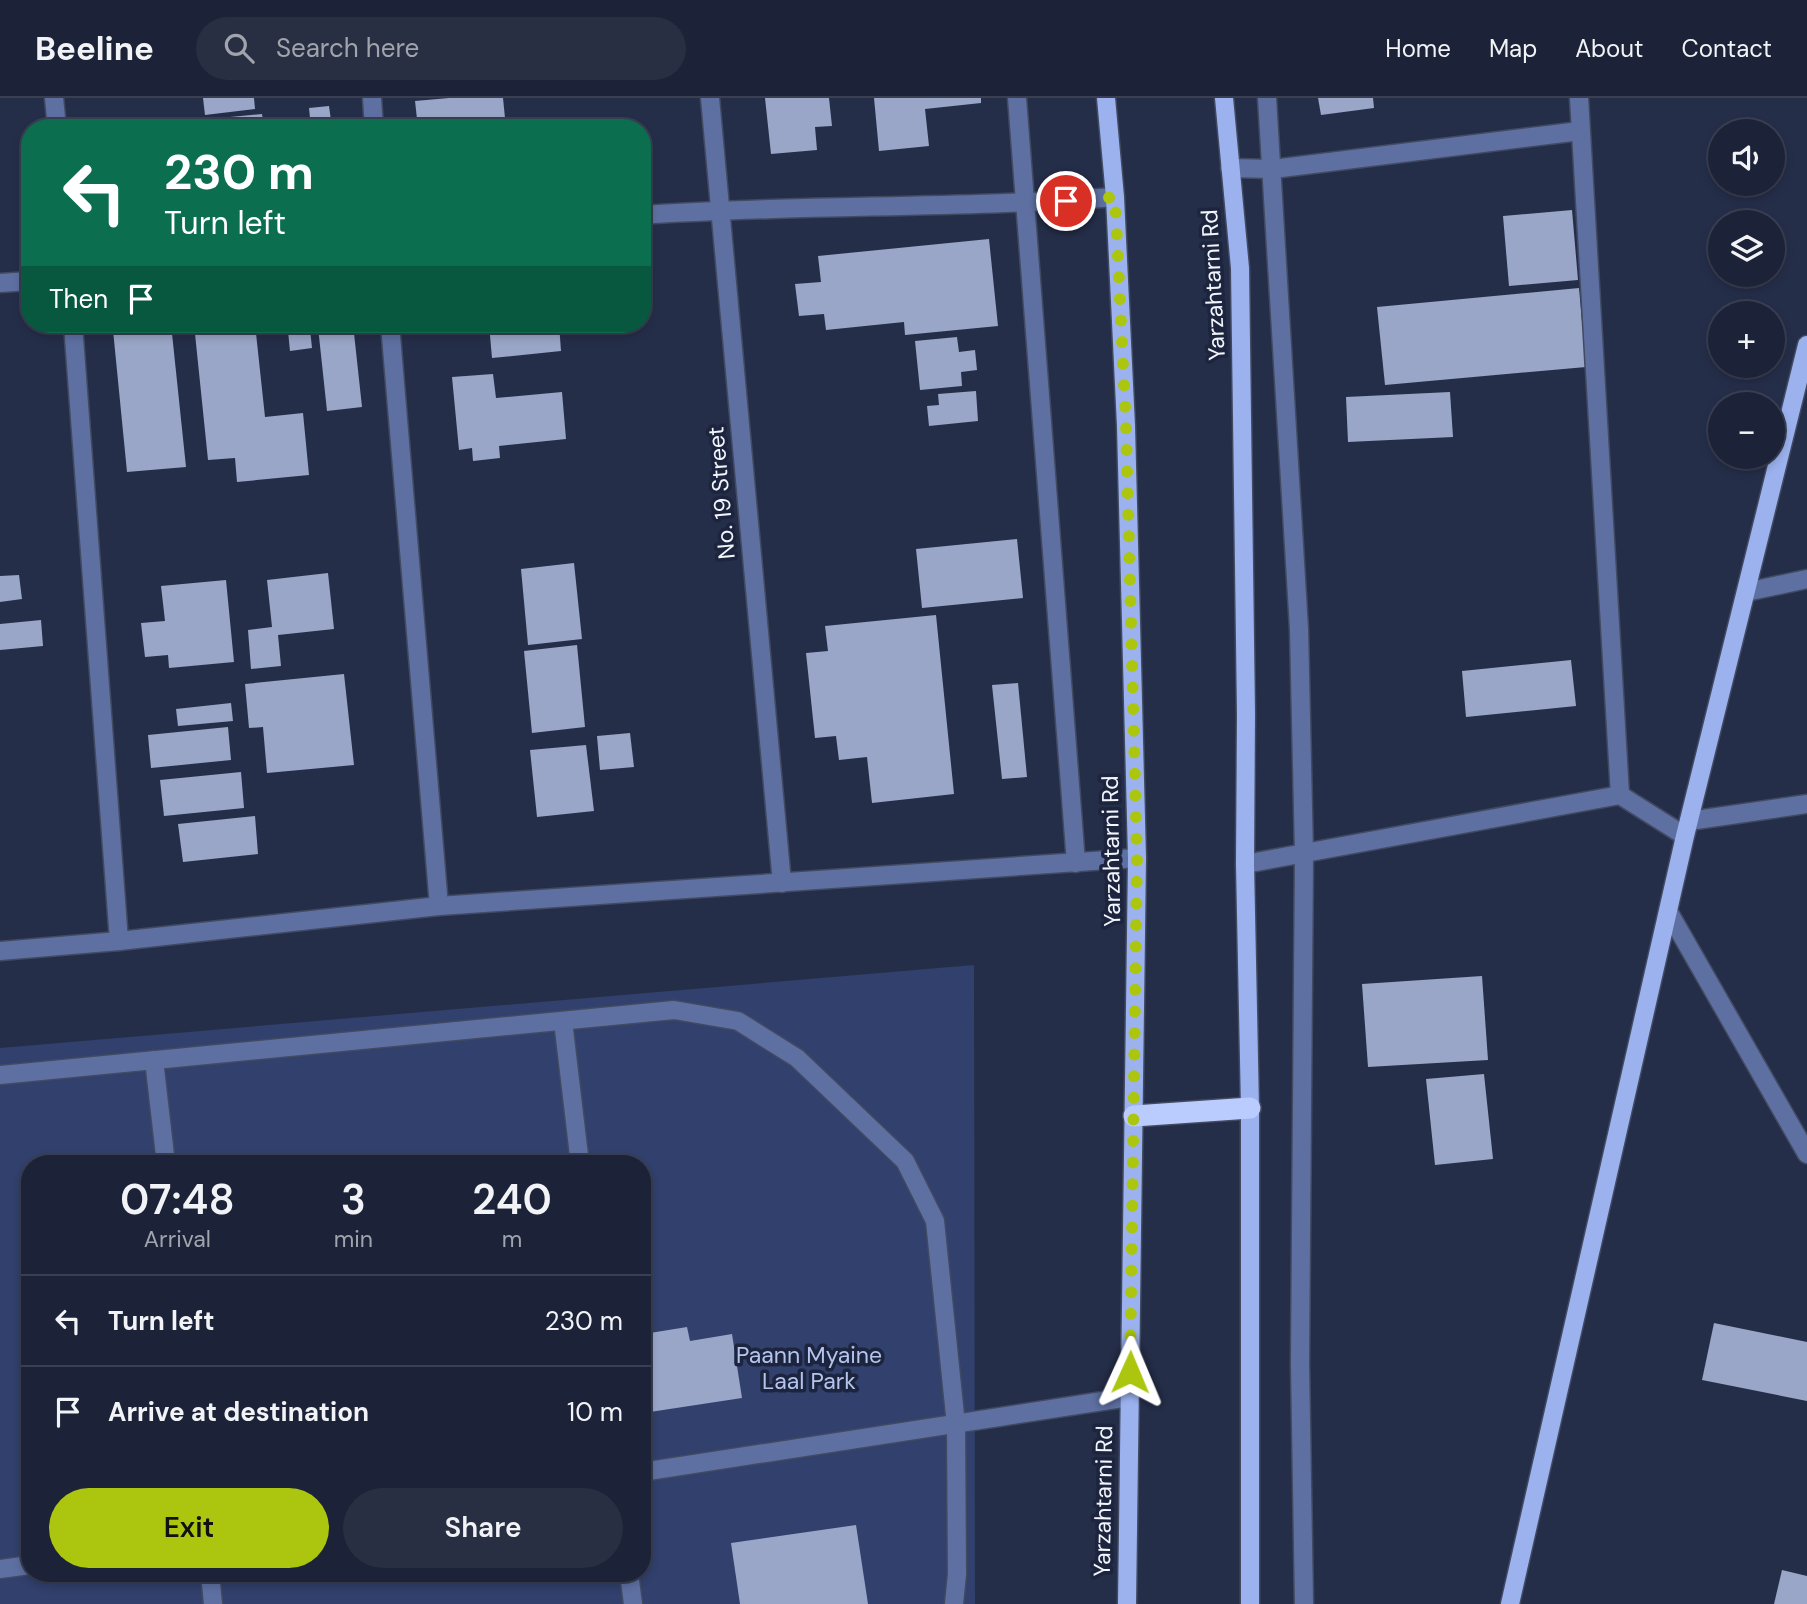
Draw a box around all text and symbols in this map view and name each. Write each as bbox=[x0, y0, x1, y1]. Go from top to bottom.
search box bbox=[196, 17, 686, 80]
text: Beeline bbox=[35, 27, 154, 70]
icon: search bbox=[220, 29, 258, 67]
text: Search here bbox=[276, 31, 419, 65]
text: Home bbox=[1385, 33, 1451, 64]
text: Map bbox=[1489, 33, 1537, 64]
text: About bbox=[1575, 33, 1644, 64]
text: Contact bbox=[1682, 33, 1772, 64]
map controls bbox=[1708, 119, 1785, 469]
button: sound bbox=[1708, 119, 1785, 196]
text: 230 m bbox=[164, 140, 314, 204]
icon: left bbox=[49, 147, 140, 238]
pin bbox=[1036, 171, 1096, 231]
icon: arrive bbox=[1047, 182, 1085, 220]
text: Turn left bbox=[164, 202, 286, 244]
street label: Yarzahtarni Rd bbox=[1194, 209, 1232, 361]
button: layers bbox=[1708, 210, 1785, 287]
icon: arrive bbox=[122, 280, 160, 318]
text: Then bbox=[49, 282, 108, 316]
button: + bbox=[1708, 301, 1785, 378]
button: − bbox=[1708, 392, 1785, 469]
street label: No. 19 Street bbox=[700, 425, 742, 561]
street label: Yarzahtarni Rd bbox=[1095, 775, 1127, 927]
text: 07:48 bbox=[120, 1172, 235, 1227]
text: 3 bbox=[341, 1172, 366, 1227]
text: 240 bbox=[472, 1172, 552, 1227]
text: Arrival bbox=[144, 1224, 211, 1254]
text: min bbox=[334, 1224, 373, 1254]
text: m bbox=[502, 1224, 522, 1254]
icon: left bbox=[49, 1302, 87, 1340]
text: Turn left bbox=[108, 1304, 215, 1338]
text: 230 m bbox=[545, 1304, 623, 1338]
position arrow bbox=[1093, 1335, 1167, 1409]
park label: Paann Myaine Laal Park bbox=[736, 1340, 882, 1396]
icon: arrive bbox=[49, 1393, 87, 1431]
text: Arrive at destination bbox=[108, 1395, 369, 1429]
text: 10 m bbox=[567, 1395, 623, 1429]
street label: Yarzahtarni Rd bbox=[1087, 1425, 1119, 1577]
button: Exit bbox=[49, 1488, 329, 1568]
button: Share bbox=[343, 1488, 623, 1568]

